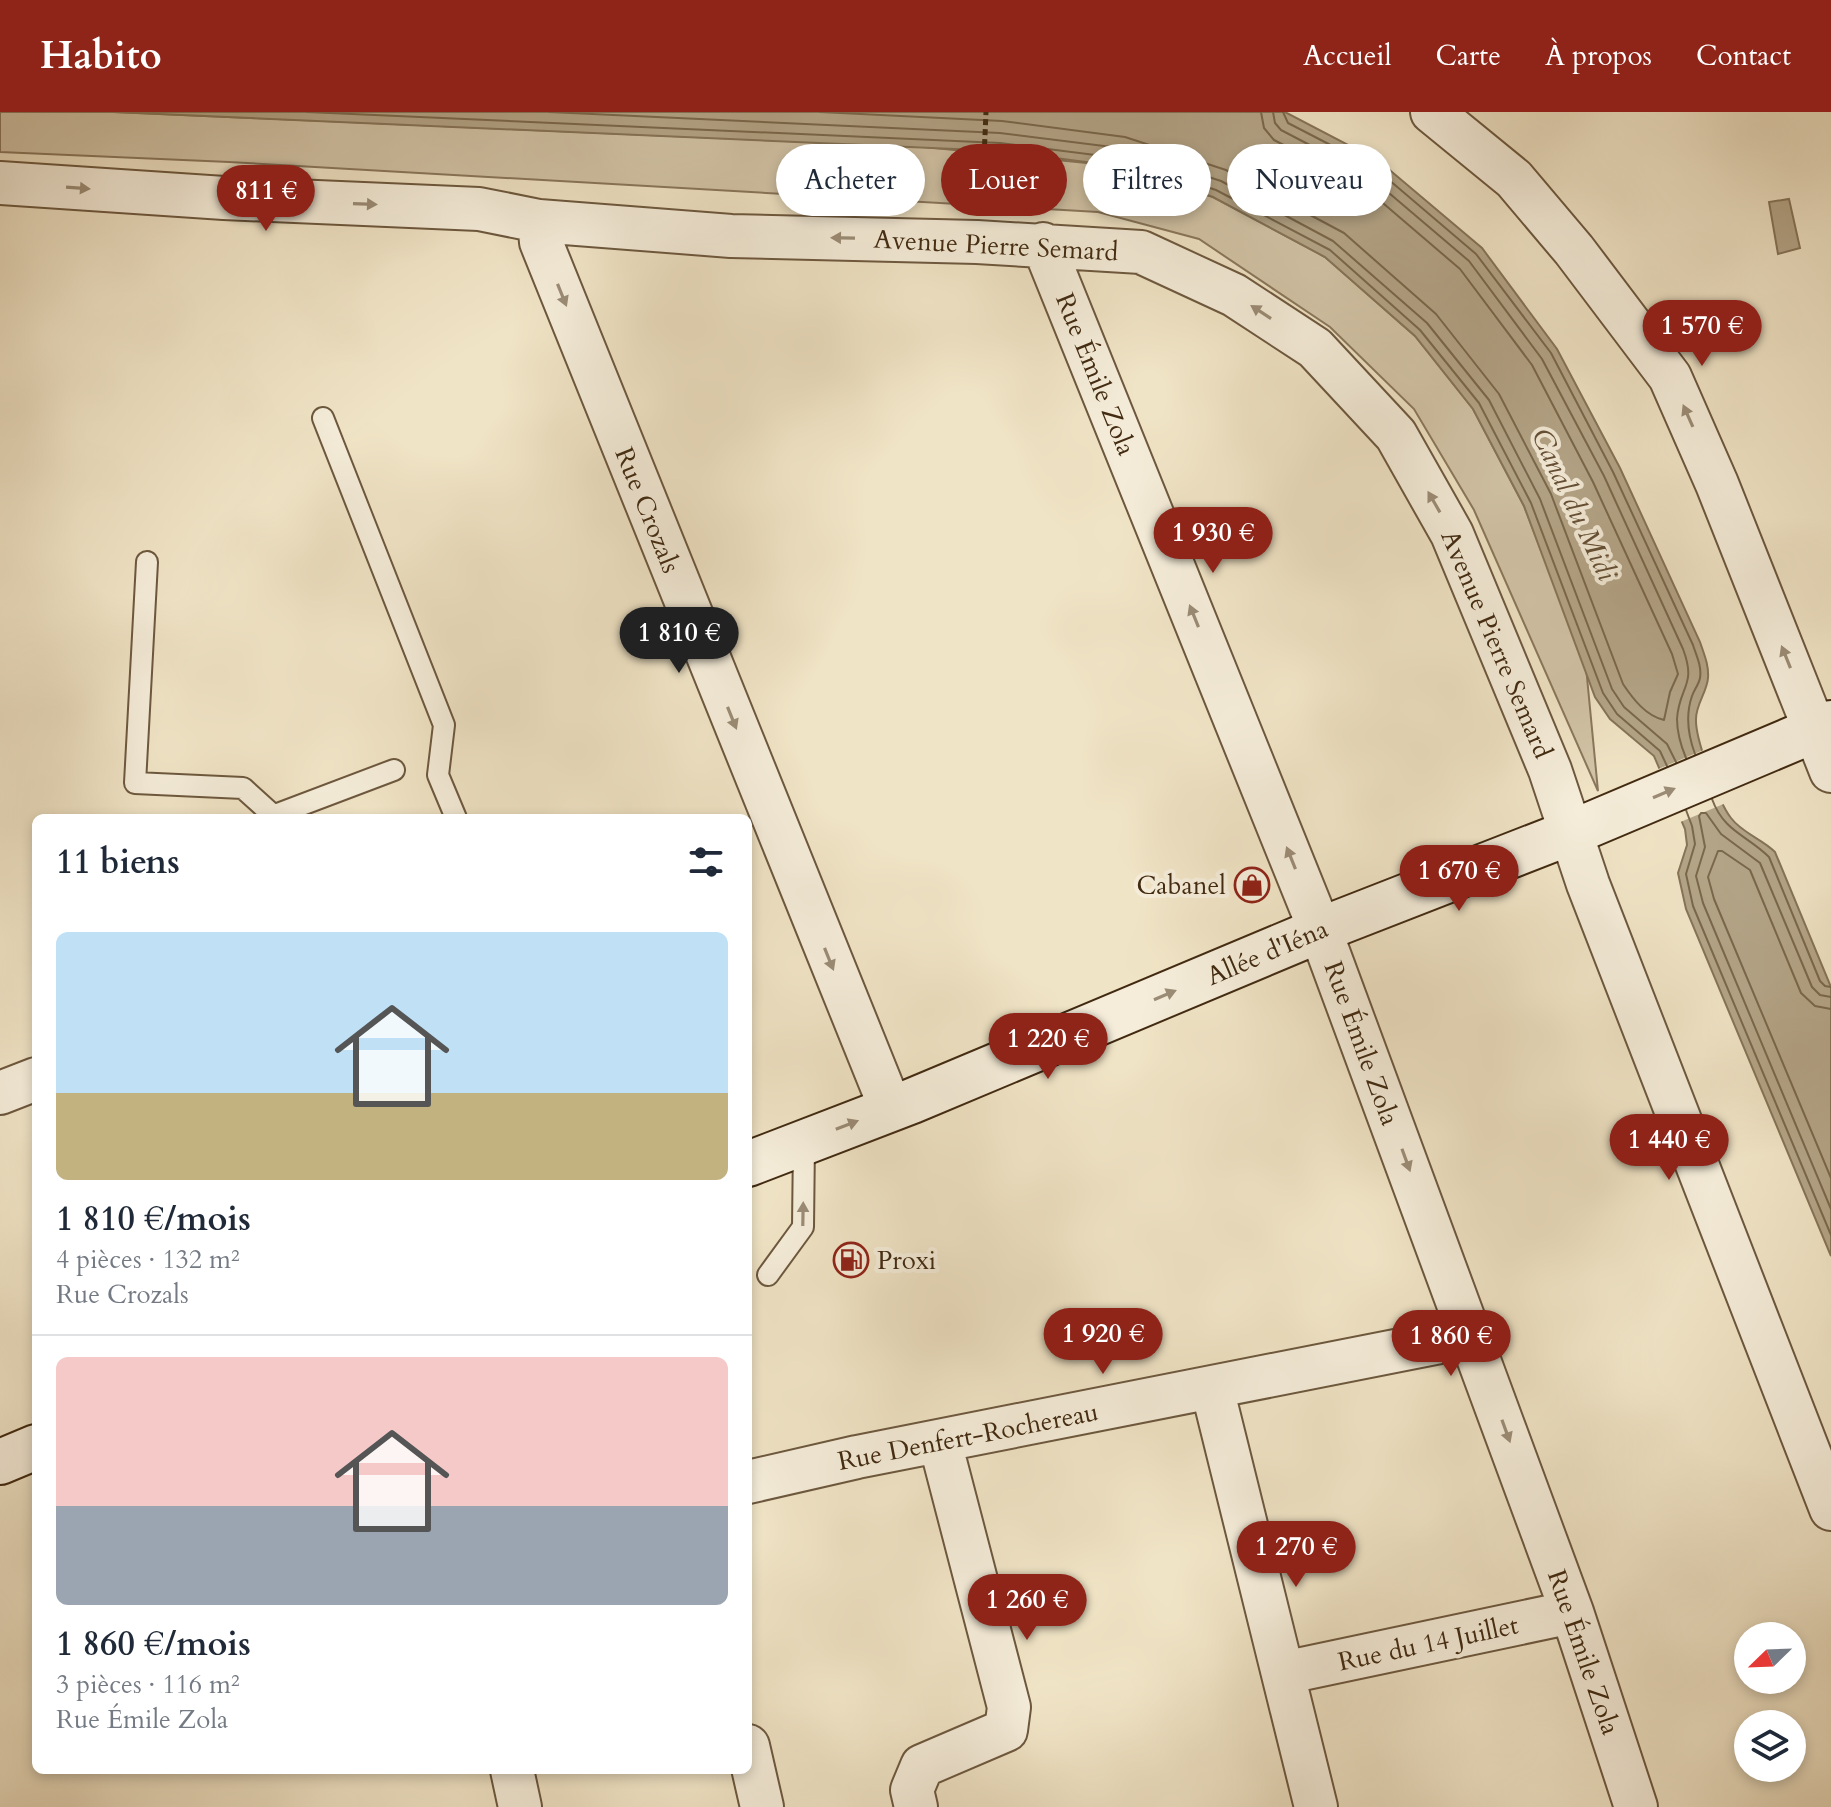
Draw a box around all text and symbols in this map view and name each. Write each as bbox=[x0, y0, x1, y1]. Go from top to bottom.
text: Habito bbox=[40, 30, 162, 82]
text: Accueil bbox=[1303, 37, 1392, 75]
text: Carte bbox=[1436, 37, 1501, 75]
text: À propos bbox=[1545, 37, 1652, 75]
text: Contact bbox=[1696, 37, 1791, 75]
chip: Acheter bbox=[776, 144, 925, 216]
chip: Louer bbox=[941, 144, 1067, 216]
chip: Filtres bbox=[1083, 144, 1211, 216]
chip: Nouveau bbox=[1227, 144, 1392, 216]
pin: 811 € bbox=[210, 165, 322, 233]
text: 811 € bbox=[235, 173, 297, 208]
one-way arrow bbox=[66, 182, 91, 195]
one-way arrow bbox=[353, 198, 378, 211]
street label: Avenue Pierre Semard bbox=[873, 222, 1119, 269]
one-way arrow bbox=[830, 232, 855, 245]
one-way arrow bbox=[556, 283, 569, 307]
street label: Rue Émile Zola bbox=[1047, 288, 1144, 461]
pin: 1 570 € bbox=[1628, 300, 1776, 368]
one-way arrow bbox=[1250, 306, 1272, 320]
text: 1 570 € bbox=[1661, 308, 1743, 343]
one-way arrow bbox=[1681, 404, 1694, 428]
water label: Canal du Midi bbox=[1522, 422, 1626, 587]
street label: Rue Crozals bbox=[606, 442, 689, 578]
one-way arrow bbox=[1427, 490, 1441, 513]
pin: 1 930 € bbox=[1139, 507, 1287, 575]
text: 1 930 € bbox=[1172, 515, 1254, 550]
street label: Avenue Pierre Semard bbox=[1433, 525, 1561, 764]
one-way arrow bbox=[1187, 604, 1200, 628]
pin: 1 810 € bbox=[605, 607, 753, 675]
text: 1 810 € bbox=[638, 615, 720, 650]
one-way arrow bbox=[1779, 645, 1792, 669]
one-way arrow bbox=[726, 706, 739, 730]
one-way arrow bbox=[1652, 787, 1676, 800]
text: 11 biens bbox=[56, 839, 180, 885]
icon: filters bbox=[684, 840, 728, 884]
pin: 1 670 € bbox=[1385, 845, 1533, 913]
one-way arrow bbox=[1284, 846, 1297, 870]
text: 1 670 € bbox=[1418, 853, 1500, 888]
shop icon: Cabanel bbox=[1233, 866, 1271, 904]
place label: Cabanel bbox=[1136, 868, 1226, 903]
street label: Allée d'Iéna bbox=[1201, 911, 1333, 994]
one-way arrow bbox=[823, 947, 836, 971]
street label: Rue Émile Zola bbox=[1316, 956, 1407, 1130]
icon: home bbox=[320, 984, 464, 1128]
one-way arrow bbox=[1153, 988, 1177, 1001]
pin: 1 220 € bbox=[974, 1013, 1122, 1081]
text: 1 220 € bbox=[1007, 1021, 1089, 1056]
pin: 1 440 € bbox=[1595, 1114, 1743, 1182]
one-way arrow bbox=[835, 1118, 859, 1131]
text: 1 440 € bbox=[1628, 1122, 1710, 1157]
one-way arrow bbox=[1400, 1149, 1413, 1173]
text: 1 810 €/mois bbox=[56, 1196, 251, 1242]
one-way arrow bbox=[797, 1201, 809, 1226]
fuel station icon: Proxi bbox=[832, 1241, 870, 1279]
text: 4 pièces · 132 m² bbox=[56, 1242, 240, 1277]
place label: Proxi bbox=[877, 1243, 936, 1278]
text: Rue Crozals bbox=[56, 1277, 189, 1312]
pin: 1 920 € bbox=[1029, 1308, 1177, 1376]
pin: 1 860 € bbox=[1377, 1310, 1525, 1378]
text: 1 920 € bbox=[1062, 1316, 1144, 1351]
text: 1 860 € bbox=[1410, 1318, 1492, 1353]
street label: Rue Denfert-Rochereau bbox=[835, 1394, 1101, 1479]
icon: home bbox=[320, 1409, 464, 1553]
one-way arrow bbox=[1500, 1419, 1513, 1443]
pin: 1 270 € bbox=[1222, 1521, 1370, 1589]
text: 1 270 € bbox=[1255, 1529, 1337, 1564]
street label: Rue Émile Zola bbox=[1539, 1565, 1628, 1739]
pin: 1 260 € bbox=[953, 1574, 1101, 1642]
text: 1 260 € bbox=[986, 1582, 1068, 1617]
street label: Rue du 14 Juillet bbox=[1335, 1607, 1521, 1680]
text: 1 860 €/mois bbox=[56, 1621, 251, 1667]
north arrow bbox=[1734, 1622, 1806, 1694]
map controls bbox=[1734, 1622, 1806, 1782]
text: 3 pièces · 116 m² bbox=[56, 1667, 240, 1702]
text: Rue Émile Zola bbox=[56, 1702, 228, 1737]
button: layers bbox=[1734, 1710, 1806, 1782]

